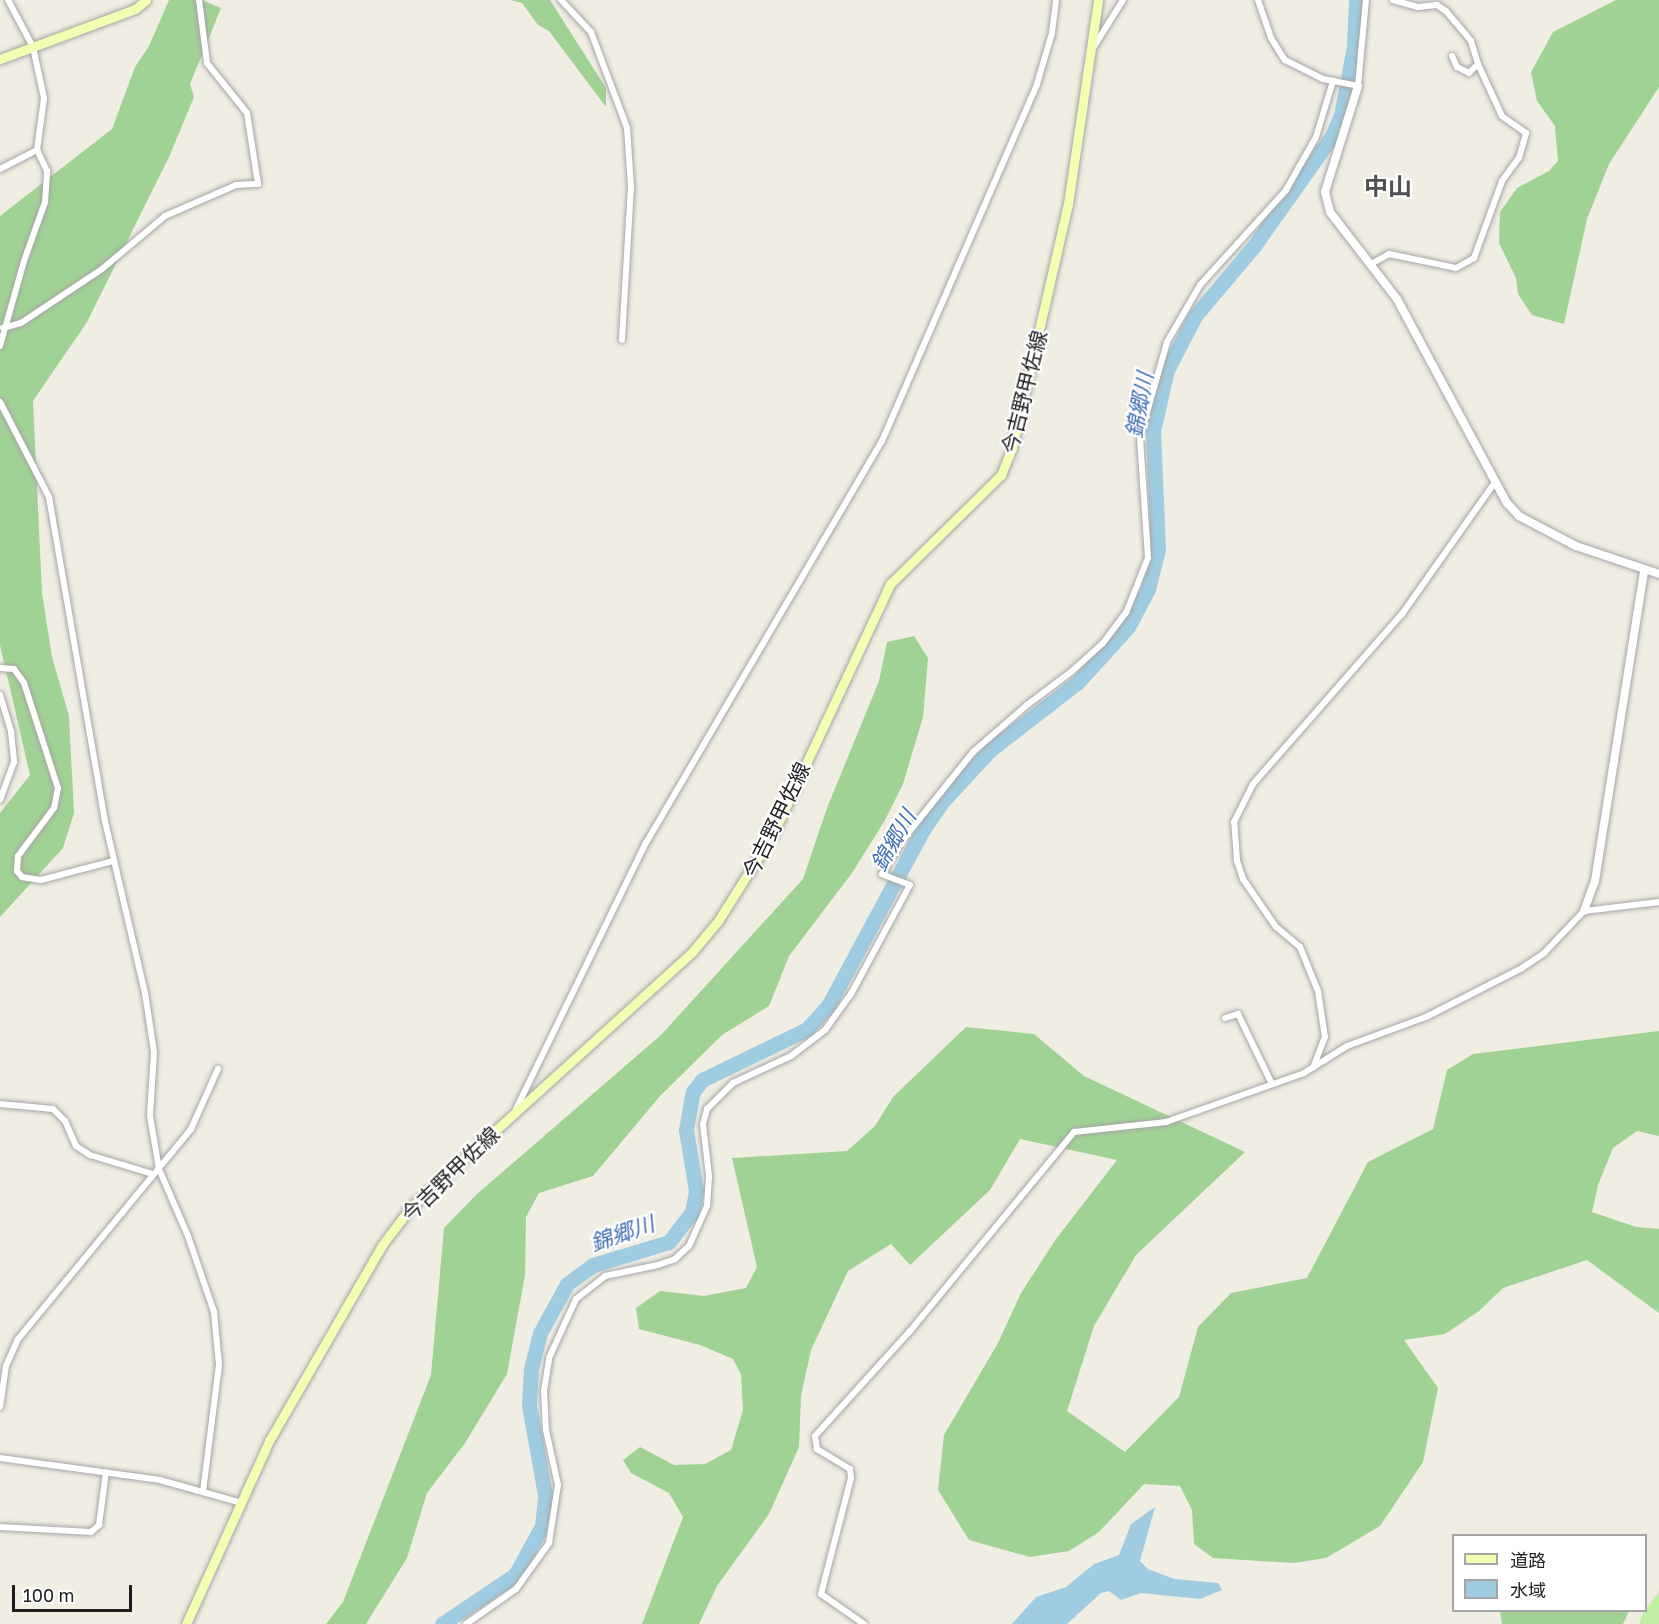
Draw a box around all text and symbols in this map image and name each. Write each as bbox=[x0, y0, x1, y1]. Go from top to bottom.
district label: 中山 bbox=[1364, 172, 1412, 200]
street label: 今吉野甲佐線 bbox=[997, 328, 1051, 456]
water label: 錦郷川 bbox=[1120, 370, 1158, 440]
street label: 今吉野甲佐線 bbox=[737, 758, 815, 882]
water label: 錦郷川 bbox=[865, 805, 921, 875]
street label: 今吉野甲佐線 bbox=[396, 1121, 504, 1227]
water label: 錦郷川 bbox=[587, 1210, 657, 1256]
legend bbox=[1452, 1534, 1647, 1612]
text: 道路 bbox=[1510, 1549, 1546, 1571]
scale bar bbox=[15, 1573, 135, 1611]
text: 水域 bbox=[1510, 1579, 1546, 1601]
text: 100 m bbox=[23, 1584, 74, 1606]

